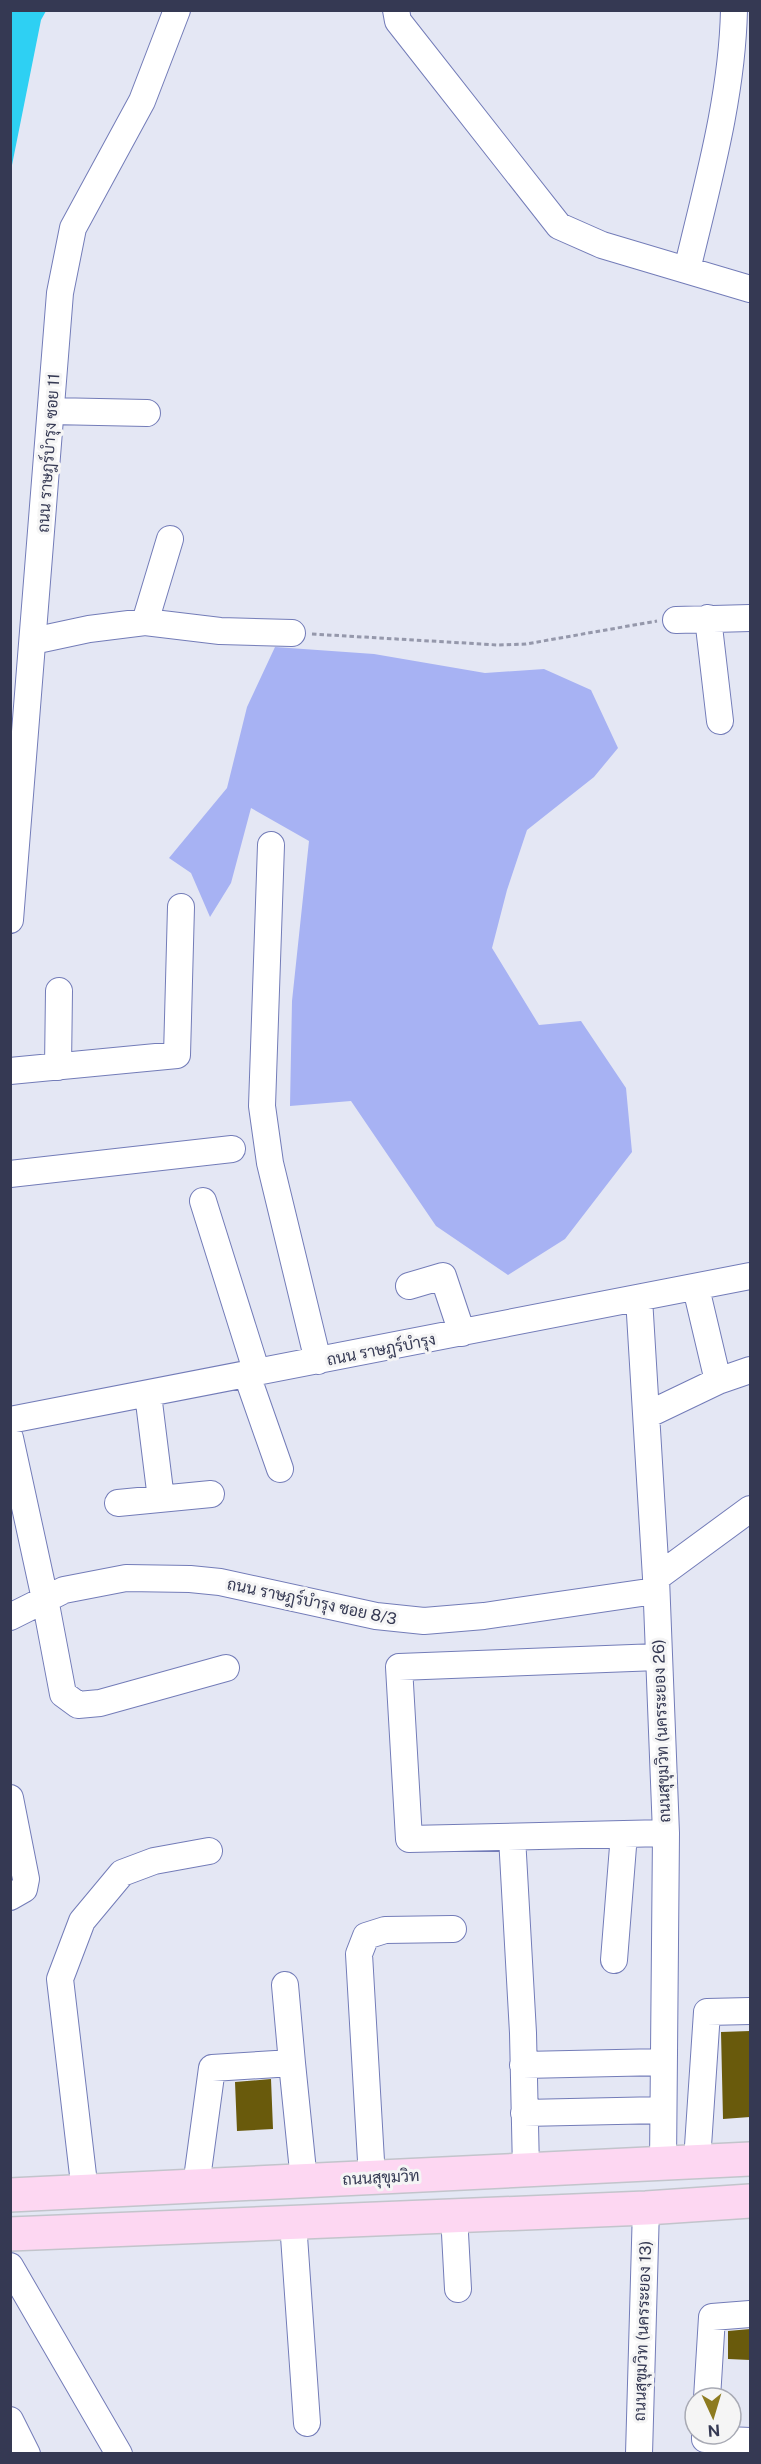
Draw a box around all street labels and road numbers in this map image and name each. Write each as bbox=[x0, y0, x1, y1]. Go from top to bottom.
street label: ถนน ราษฎร์บำรุง ซอย 11 bbox=[30, 372, 66, 534]
street label: ถนน ราษฎร์บำรุง bbox=[324, 1327, 438, 1371]
street label: ถนน ราษฎร์บำรุง ซอย 8/3 bbox=[225, 1571, 399, 1631]
street label: ถนนสุขุมวิท (นครระยอง 26) bbox=[649, 1639, 676, 1823]
street label: ถนนสุขุมวิท bbox=[342, 2166, 420, 2191]
street label: ถนนสุขุมวิท (นครระยอง 13) bbox=[630, 2240, 657, 2422]

